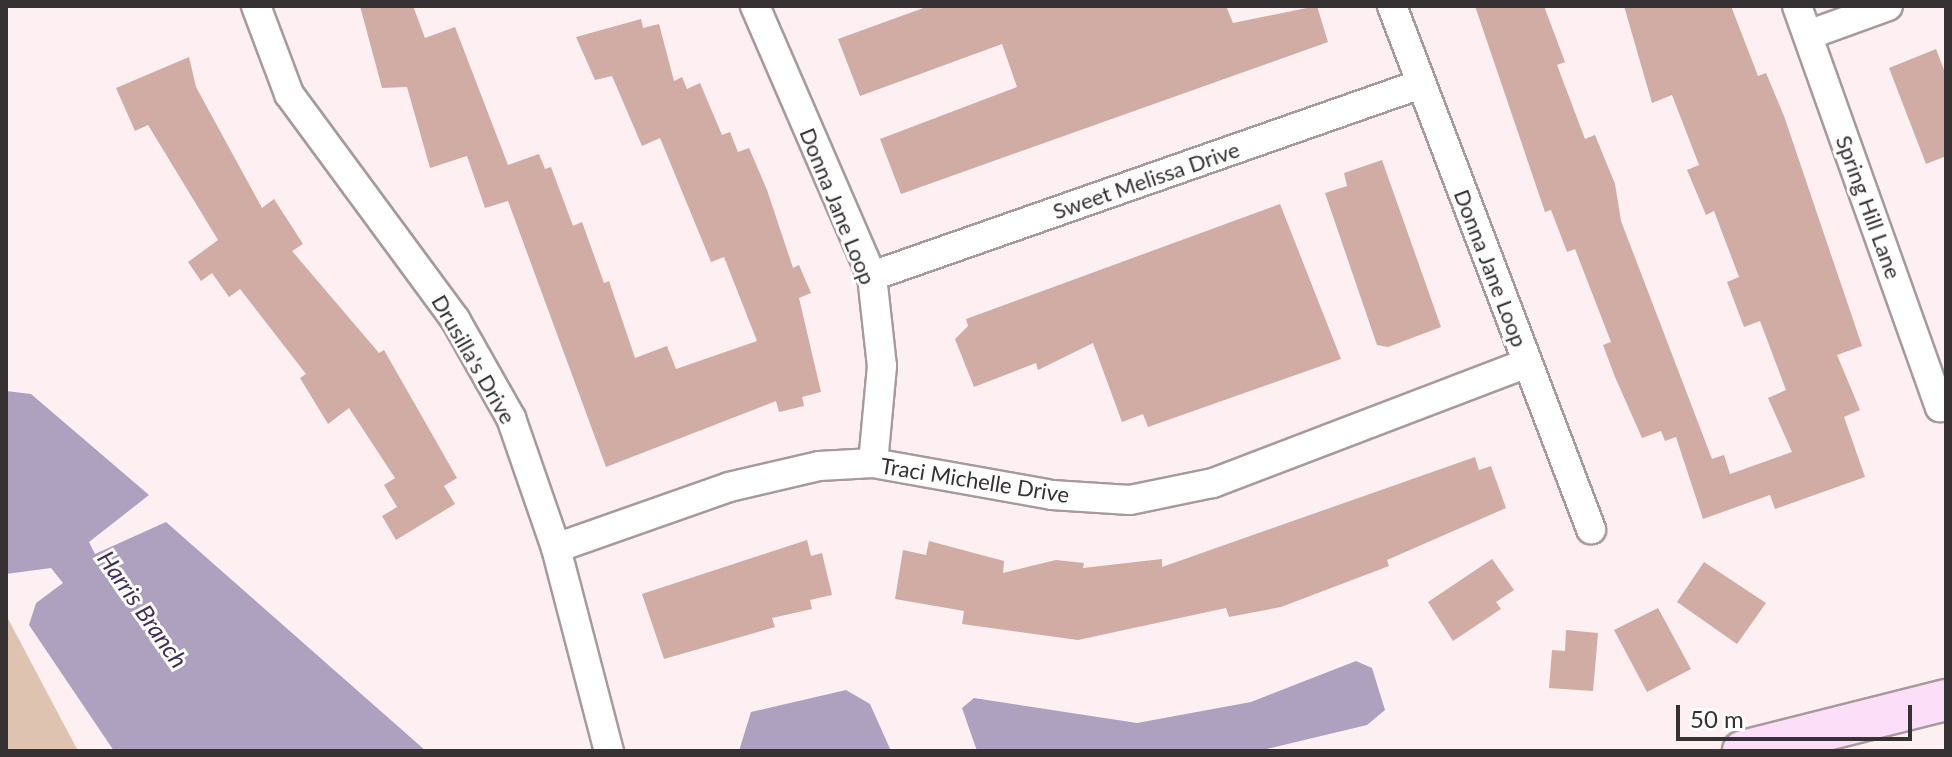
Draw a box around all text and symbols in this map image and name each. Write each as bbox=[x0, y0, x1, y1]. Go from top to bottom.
street label: Donna Jane Loop bbox=[794, 124, 882, 288]
street label: Spring Hill Lane bbox=[1831, 132, 1907, 282]
street label: Sweet Melissa Drive bbox=[1049, 136, 1243, 224]
street label: Donna Jane Loop bbox=[1449, 185, 1533, 351]
street label: Drusilla's Drive bbox=[426, 290, 522, 428]
street label: Traci Michelle Drive bbox=[879, 452, 1071, 508]
water label: Harris Branch bbox=[92, 545, 194, 673]
scale bar bbox=[1680, 689, 1916, 739]
text: 50 m bbox=[1690, 704, 1744, 733]

